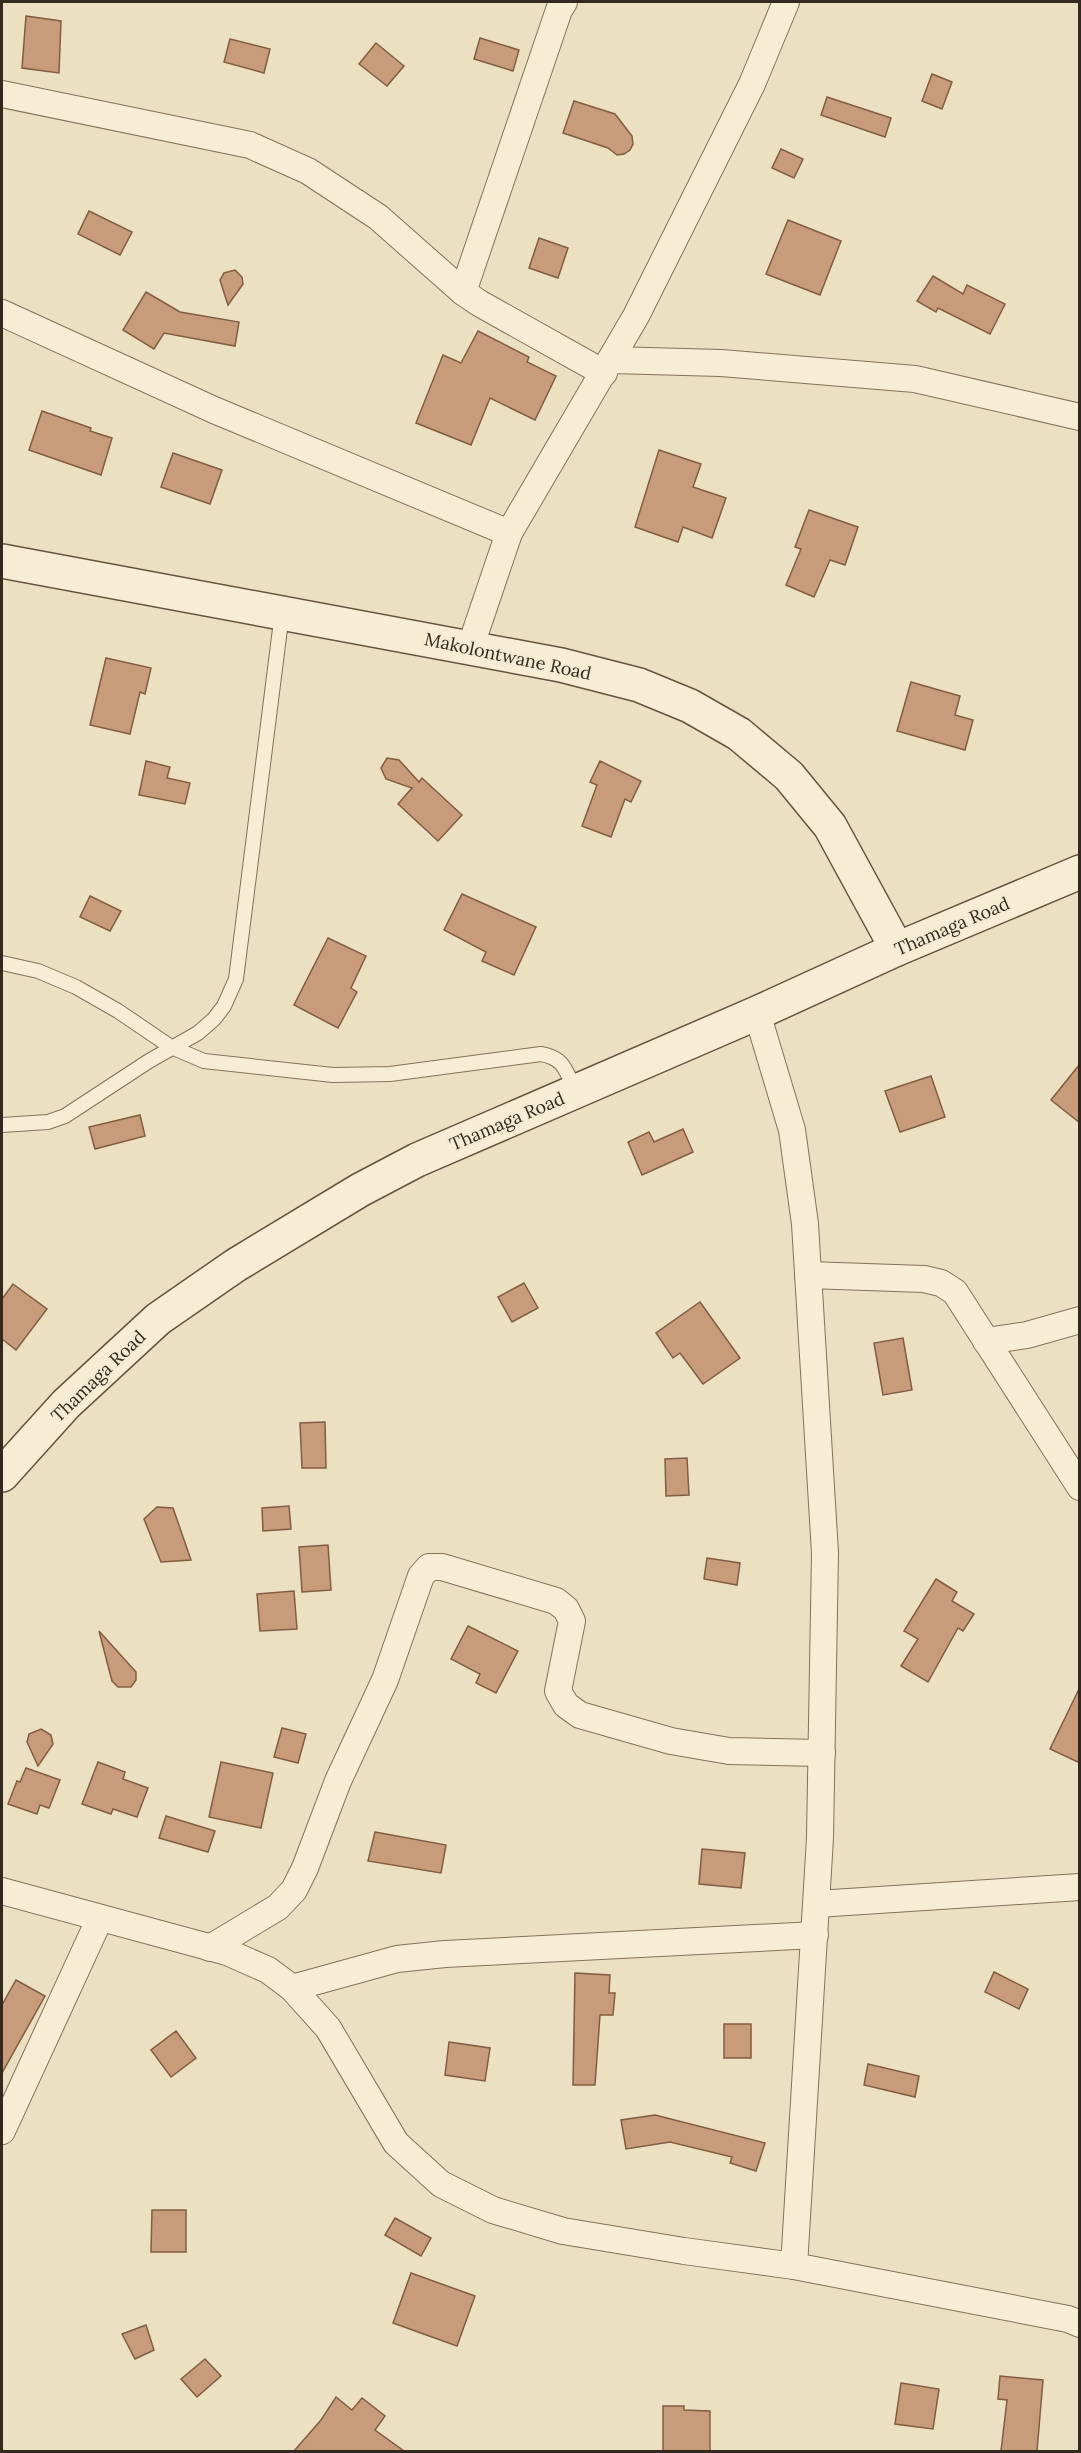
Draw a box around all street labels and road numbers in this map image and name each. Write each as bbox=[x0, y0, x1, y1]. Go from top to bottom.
street label: Makolontwane Road bbox=[422, 627, 594, 685]
street label: Thamaga Road bbox=[891, 891, 1013, 961]
street label: Thamaga Road bbox=[446, 1086, 568, 1156]
street label: Thamaga Road bbox=[46, 1325, 150, 1427]

